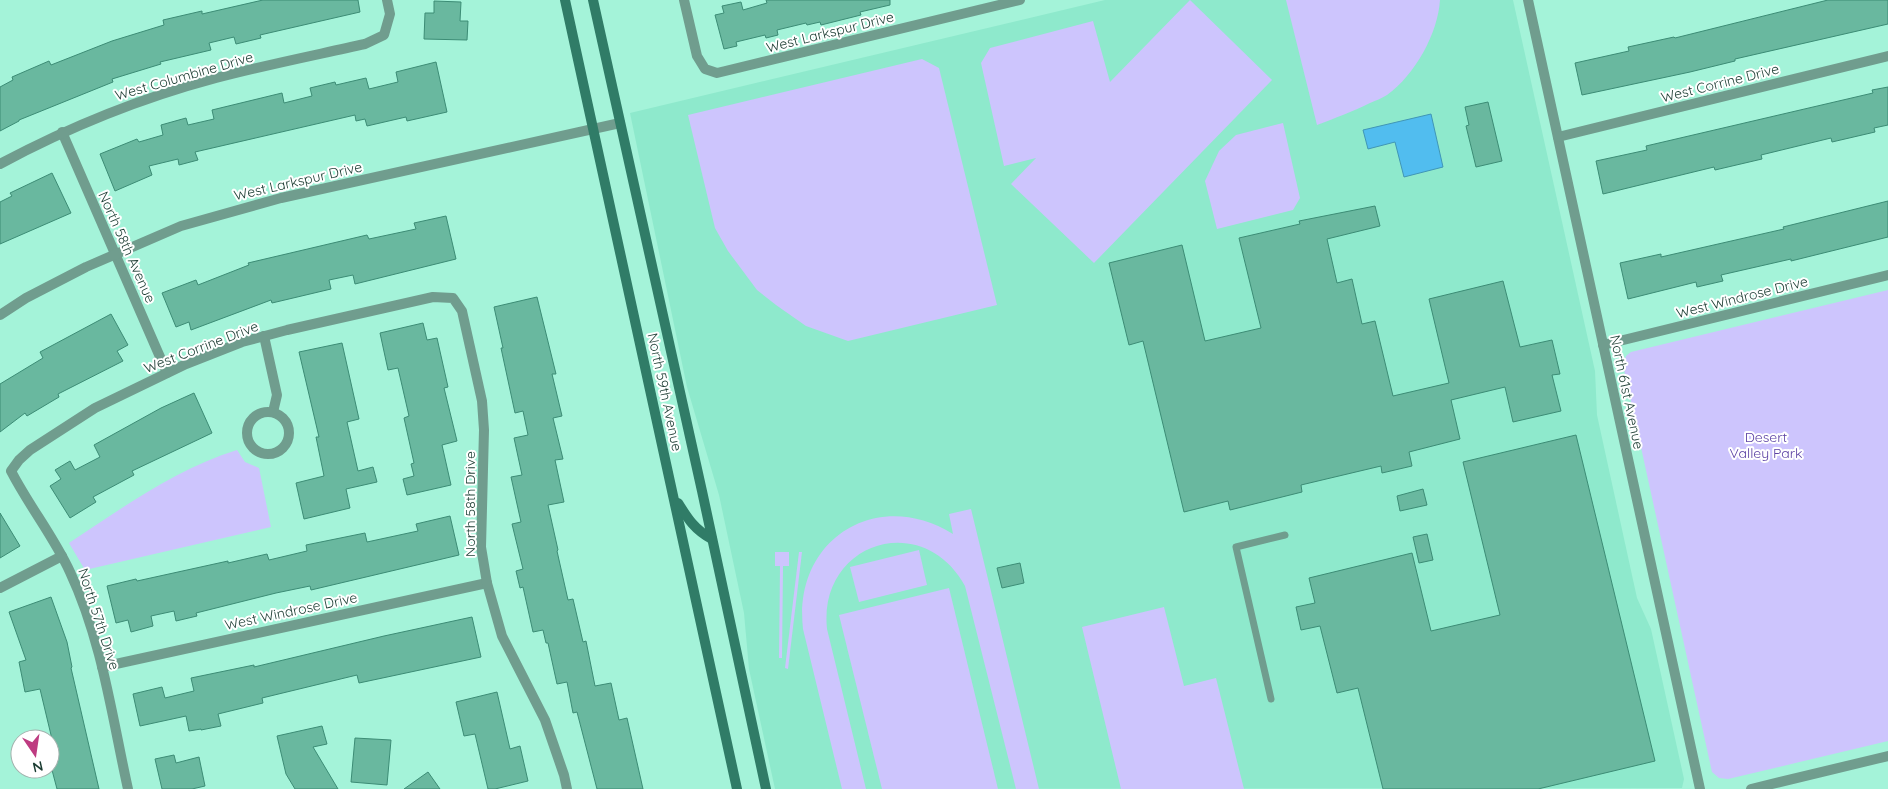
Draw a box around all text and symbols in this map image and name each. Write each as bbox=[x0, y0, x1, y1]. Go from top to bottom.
street label: West Larkspur Drive bbox=[764, 7, 896, 57]
street label: West Columbine Drive bbox=[113, 48, 255, 104]
street label: West Corrine Drive bbox=[1659, 60, 1781, 106]
street label: West Larkspur Drive bbox=[232, 157, 364, 205]
street label: North 58th Avenue bbox=[94, 188, 160, 306]
street label: West Windrose Drive bbox=[1674, 272, 1810, 322]
street label: West Corrine Drive bbox=[141, 317, 261, 377]
street label: North 59th Avenue bbox=[644, 331, 686, 453]
street label: North 61st Avenue bbox=[1606, 333, 1648, 451]
park label: Desert Valley Park bbox=[1729, 428, 1803, 462]
street label: North 58th Drive bbox=[461, 451, 479, 557]
street label: North 57th Drive bbox=[74, 566, 124, 672]
street label: West Windrose Drive bbox=[223, 588, 359, 634]
north arrow bbox=[10, 729, 60, 779]
text: N bbox=[31, 757, 45, 777]

